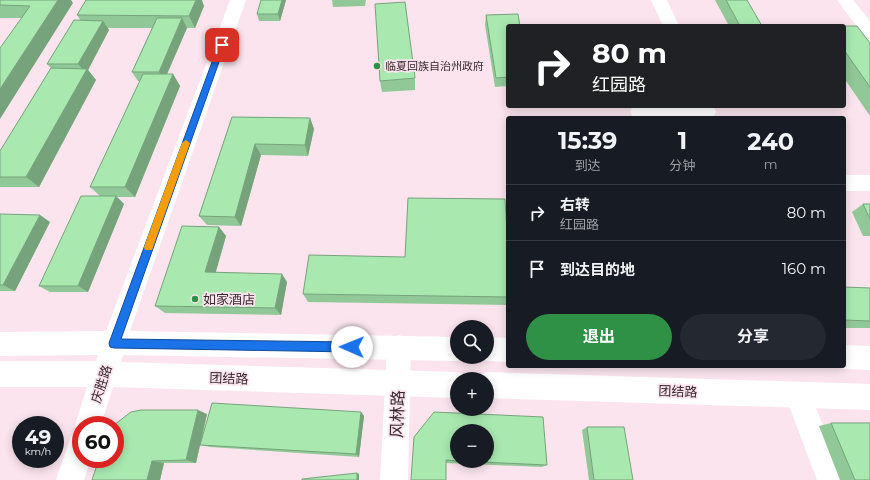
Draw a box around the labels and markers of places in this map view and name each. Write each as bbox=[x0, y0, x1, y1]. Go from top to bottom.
pin bbox=[205, 28, 239, 62]
place label: 临夏回族自治州政府 bbox=[385, 59, 484, 73]
marker: 临夏回族自治州政府 bbox=[372, 61, 382, 71]
place label: 如家酒店 bbox=[203, 291, 255, 307]
marker: 如家酒店 bbox=[190, 294, 200, 304]

